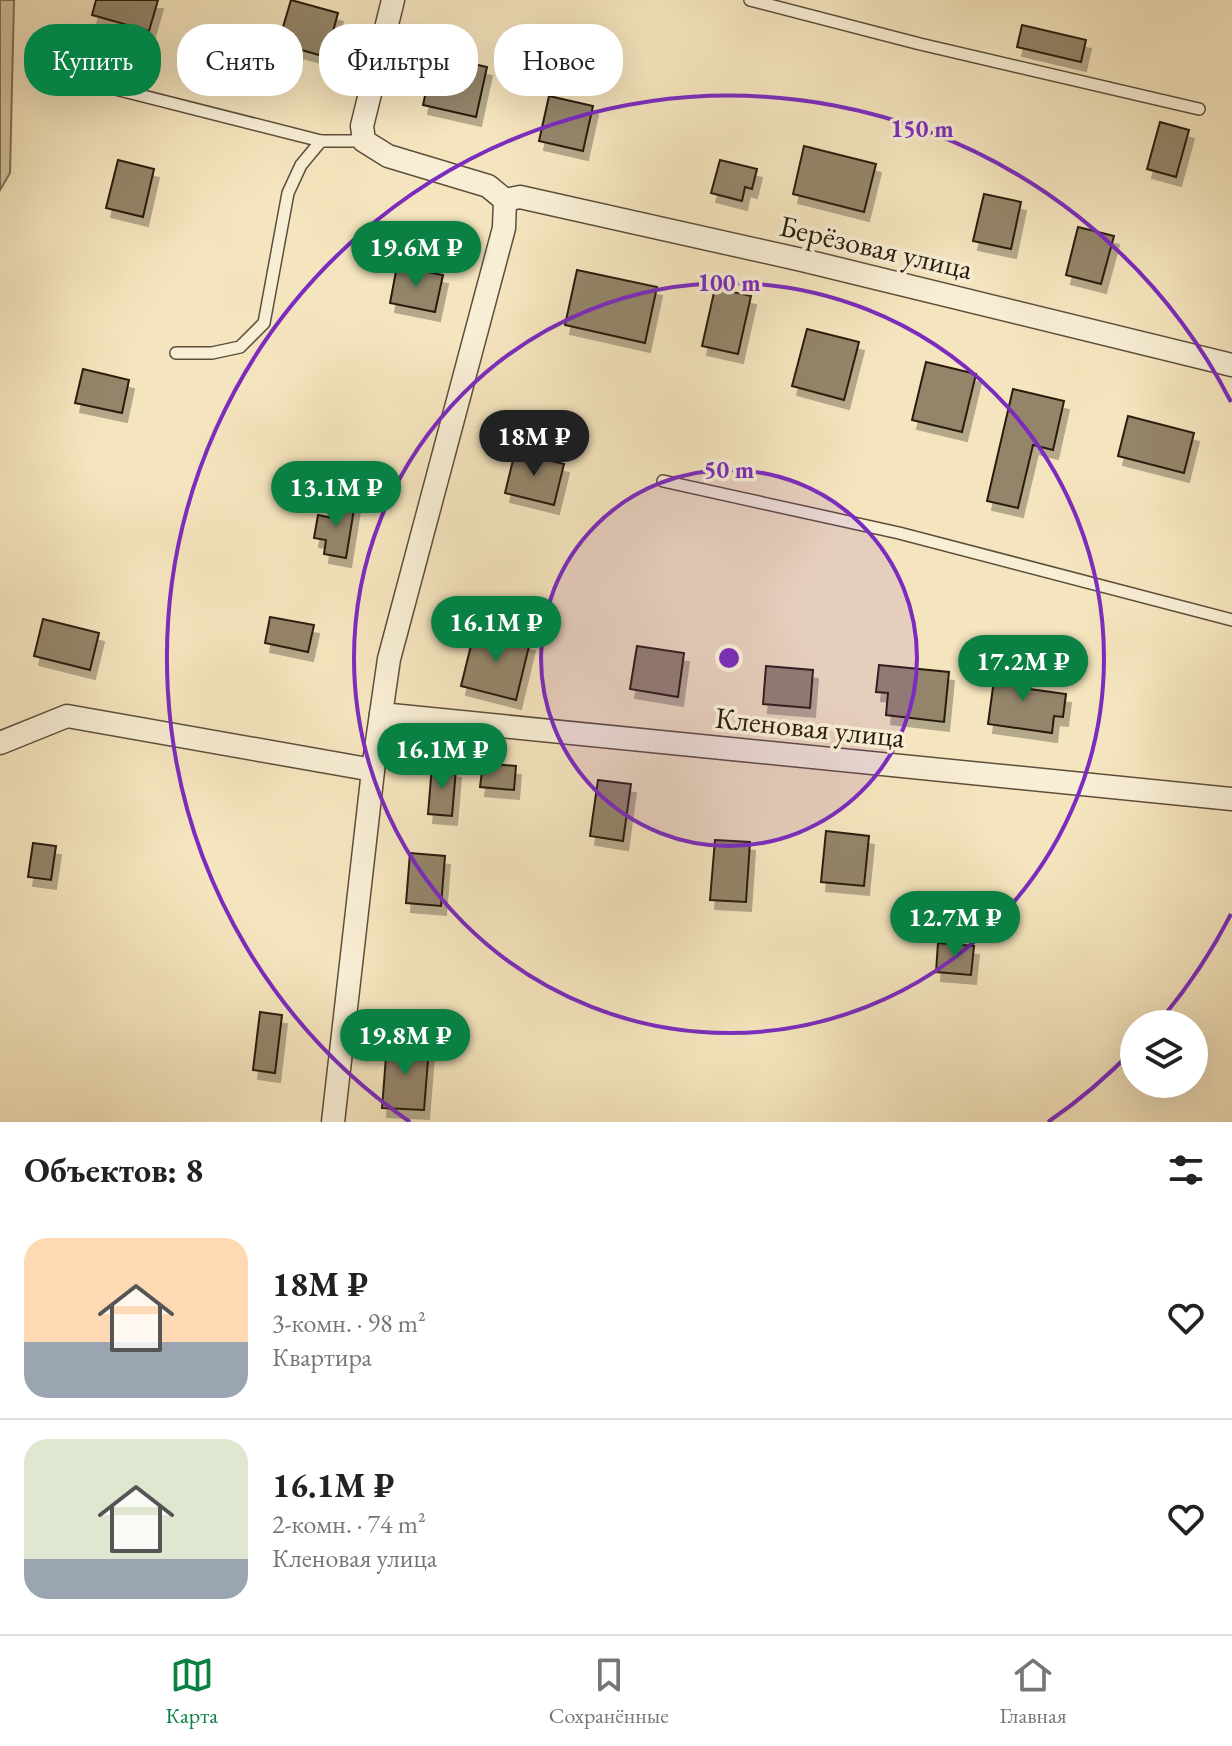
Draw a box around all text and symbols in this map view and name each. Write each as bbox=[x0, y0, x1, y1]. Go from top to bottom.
chip: Купить bbox=[24, 24, 161, 96]
chip: Снять bbox=[177, 24, 303, 96]
chip: Фильтры bbox=[319, 24, 478, 96]
chip: Новое bbox=[494, 24, 623, 96]
text: 150 m bbox=[890, 113, 954, 144]
street label: Берёзовая улица bbox=[776, 206, 976, 288]
pin: 19.6M ₽ bbox=[342, 221, 490, 289]
text: 19.6M ₽ bbox=[369, 230, 463, 264]
text: 100 m bbox=[697, 267, 761, 298]
pin: 18M ₽ bbox=[478, 410, 590, 478]
text: 18M ₽ bbox=[497, 419, 571, 453]
text: 50 m bbox=[704, 454, 754, 485]
pin: 13.1M ₽ bbox=[262, 461, 410, 529]
text: 13.1M ₽ bbox=[289, 470, 383, 504]
pin: 16.1M ₽ bbox=[422, 596, 570, 664]
text: 16.1M ₽ bbox=[449, 605, 543, 639]
pin: 17.2M ₽ bbox=[949, 635, 1097, 703]
centre of rings bbox=[715, 644, 743, 672]
text: 17.2M ₽ bbox=[976, 644, 1070, 678]
street label: Кленовая улица bbox=[713, 698, 907, 756]
pin: 16.1M ₽ bbox=[368, 723, 516, 791]
text: 16.1M ₽ bbox=[395, 732, 489, 766]
pin: 12.7M ₽ bbox=[881, 891, 1029, 959]
text: 12.7M ₽ bbox=[908, 900, 1002, 934]
pin: 19.8M ₽ bbox=[331, 1009, 479, 1077]
map controls bbox=[1120, 1010, 1208, 1098]
button: layers bbox=[1120, 1010, 1208, 1098]
text: 19.8M ₽ bbox=[358, 1018, 452, 1052]
text: Объектов: 8 bbox=[24, 1148, 203, 1192]
icon: filters bbox=[1164, 1148, 1208, 1192]
text: 18M ₽ bbox=[272, 1262, 368, 1306]
icon: home bbox=[88, 1270, 184, 1366]
icon: heart bbox=[1164, 1296, 1208, 1340]
text: 3-комн. · 98 m² bbox=[272, 1306, 426, 1340]
text: Квартира bbox=[272, 1340, 372, 1374]
text: 16.1M ₽ bbox=[272, 1463, 395, 1507]
icon: home bbox=[88, 1471, 184, 1567]
icon: heart bbox=[1164, 1497, 1208, 1541]
text: 2-комн. · 74 m² bbox=[272, 1507, 426, 1541]
text: Кленовая улица bbox=[272, 1541, 437, 1575]
tab: Карта bbox=[165, 1653, 218, 1730]
tab: Сохранённые bbox=[549, 1653, 669, 1730]
tab: Главная bbox=[1000, 1653, 1067, 1730]

